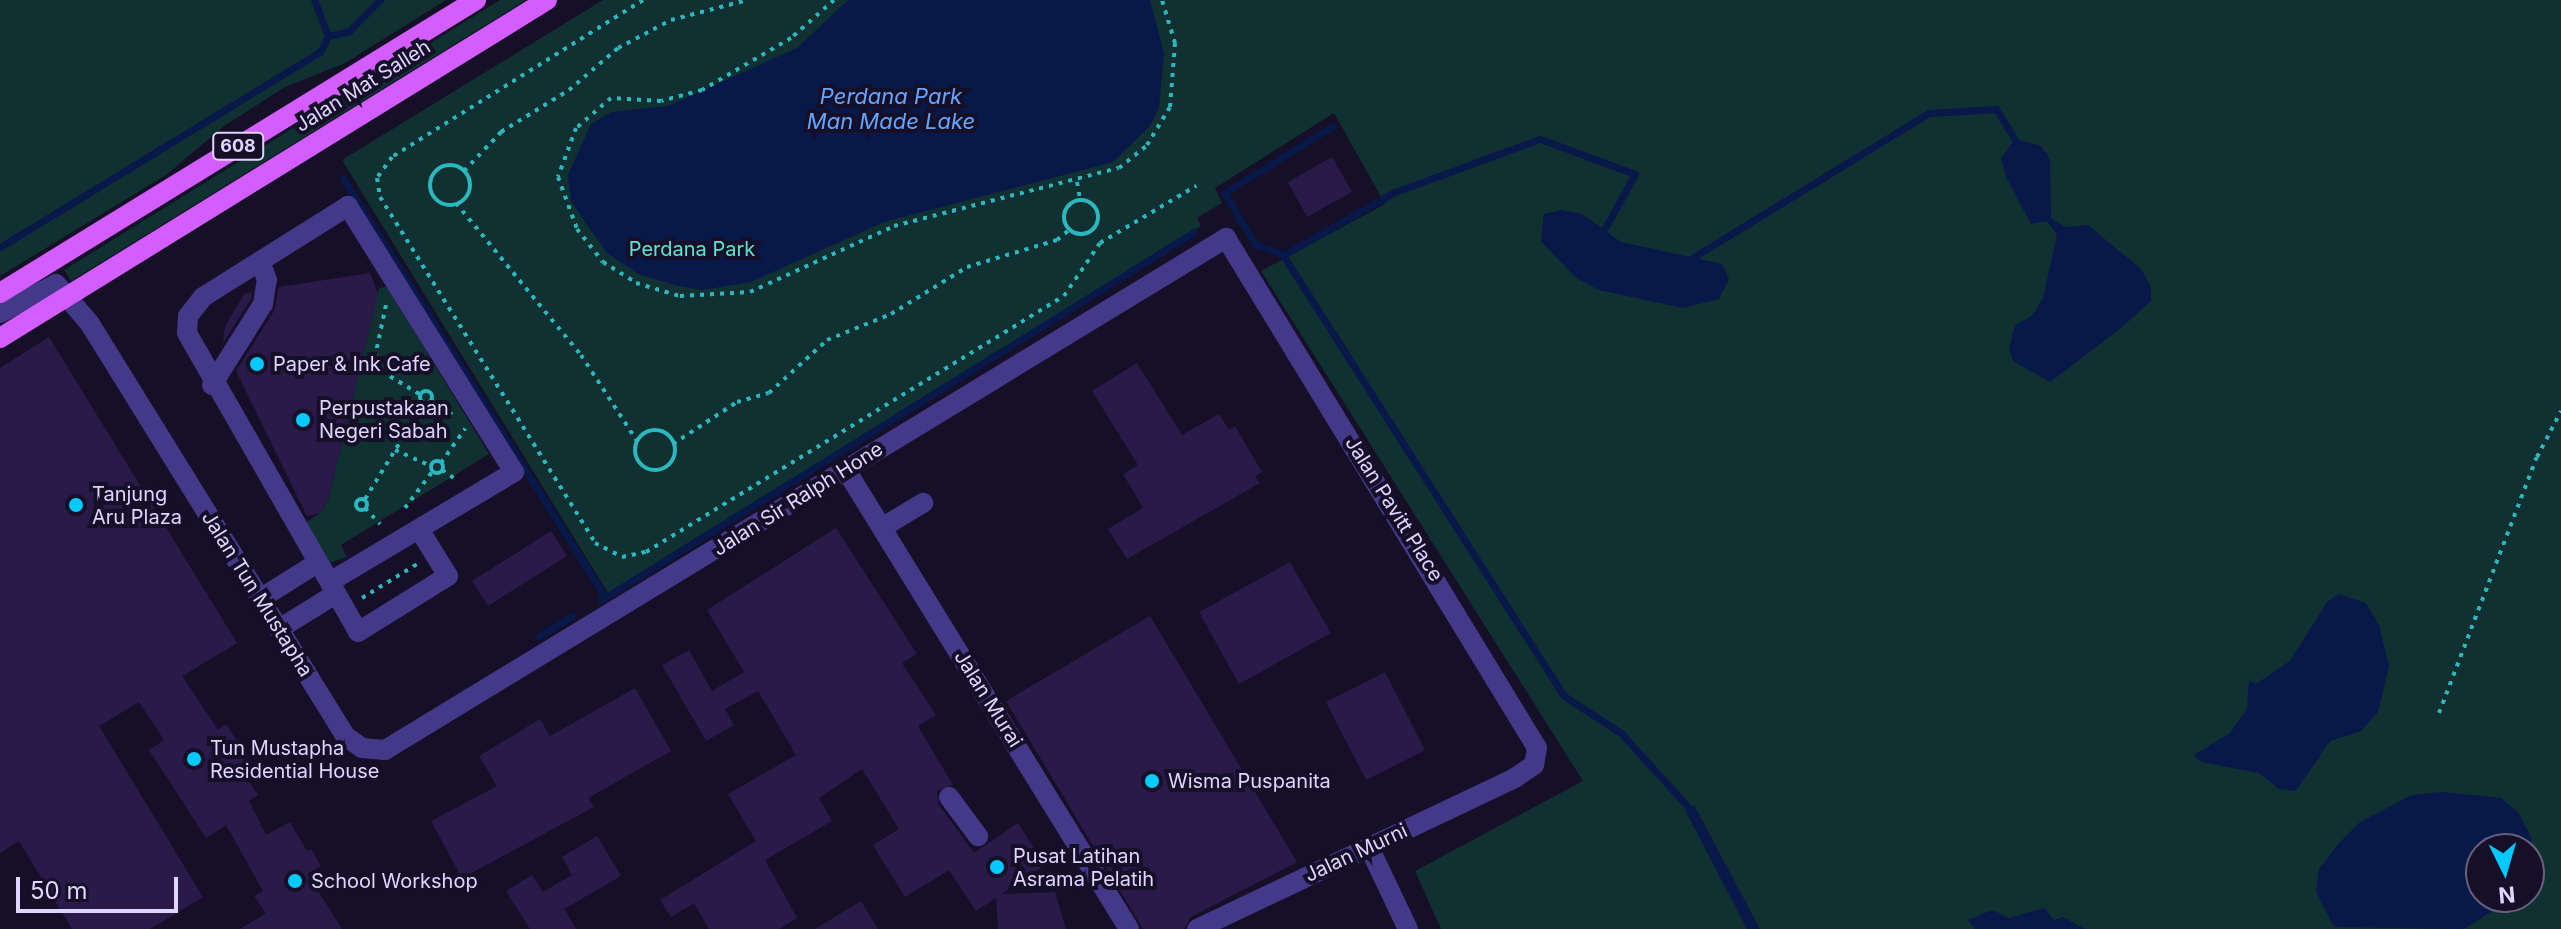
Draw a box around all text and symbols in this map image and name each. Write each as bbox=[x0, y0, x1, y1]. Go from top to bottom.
street label: Jalan Mat Salleh bbox=[291, 35, 435, 137]
water label: Perdana Park Man Made Lake bbox=[807, 83, 975, 134]
road number: 608 bbox=[212, 132, 264, 160]
park label: Perdana Park bbox=[629, 237, 755, 261]
place label: Paper & Ink Cafe bbox=[273, 352, 431, 376]
marker: Paper & Ink Cafe bbox=[248, 355, 266, 373]
place label: Perpustakaan Negeri Sabah bbox=[319, 396, 449, 443]
marker: Perpustakaan Negeri Sabah bbox=[294, 411, 312, 429]
street label: Jalan Pavitt Place bbox=[1340, 432, 1448, 586]
street label: Jalan Sir Ralph Hone bbox=[709, 437, 887, 561]
place label: Tanjung Aru Plaza bbox=[92, 482, 182, 529]
marker: Tanjung Aru Plaza bbox=[67, 496, 85, 514]
street label: Jalan Tun Mustapha bbox=[196, 507, 318, 681]
street label: Jalan Murai bbox=[949, 646, 1027, 752]
place label: Tun Mustapha Residential House bbox=[210, 736, 379, 783]
marker: Tun Mustapha Residential House bbox=[185, 750, 203, 768]
place label: Wisma Puspanita bbox=[1168, 769, 1331, 793]
marker: Wisma Puspanita bbox=[1143, 772, 1161, 790]
street label: Jalan Murni bbox=[1301, 819, 1411, 887]
north arrow bbox=[2465, 833, 2545, 913]
place label: Pusat Latihan Asrama Pelatih bbox=[1013, 844, 1154, 891]
marker: Pusat Latihan Asrama Pelatih bbox=[988, 858, 1006, 876]
scale bar bbox=[20, 861, 182, 911]
place label: School Workshop bbox=[311, 869, 478, 893]
marker: School Workshop bbox=[286, 872, 304, 890]
text: 50 m bbox=[30, 876, 88, 905]
text: N bbox=[2497, 881, 2516, 909]

